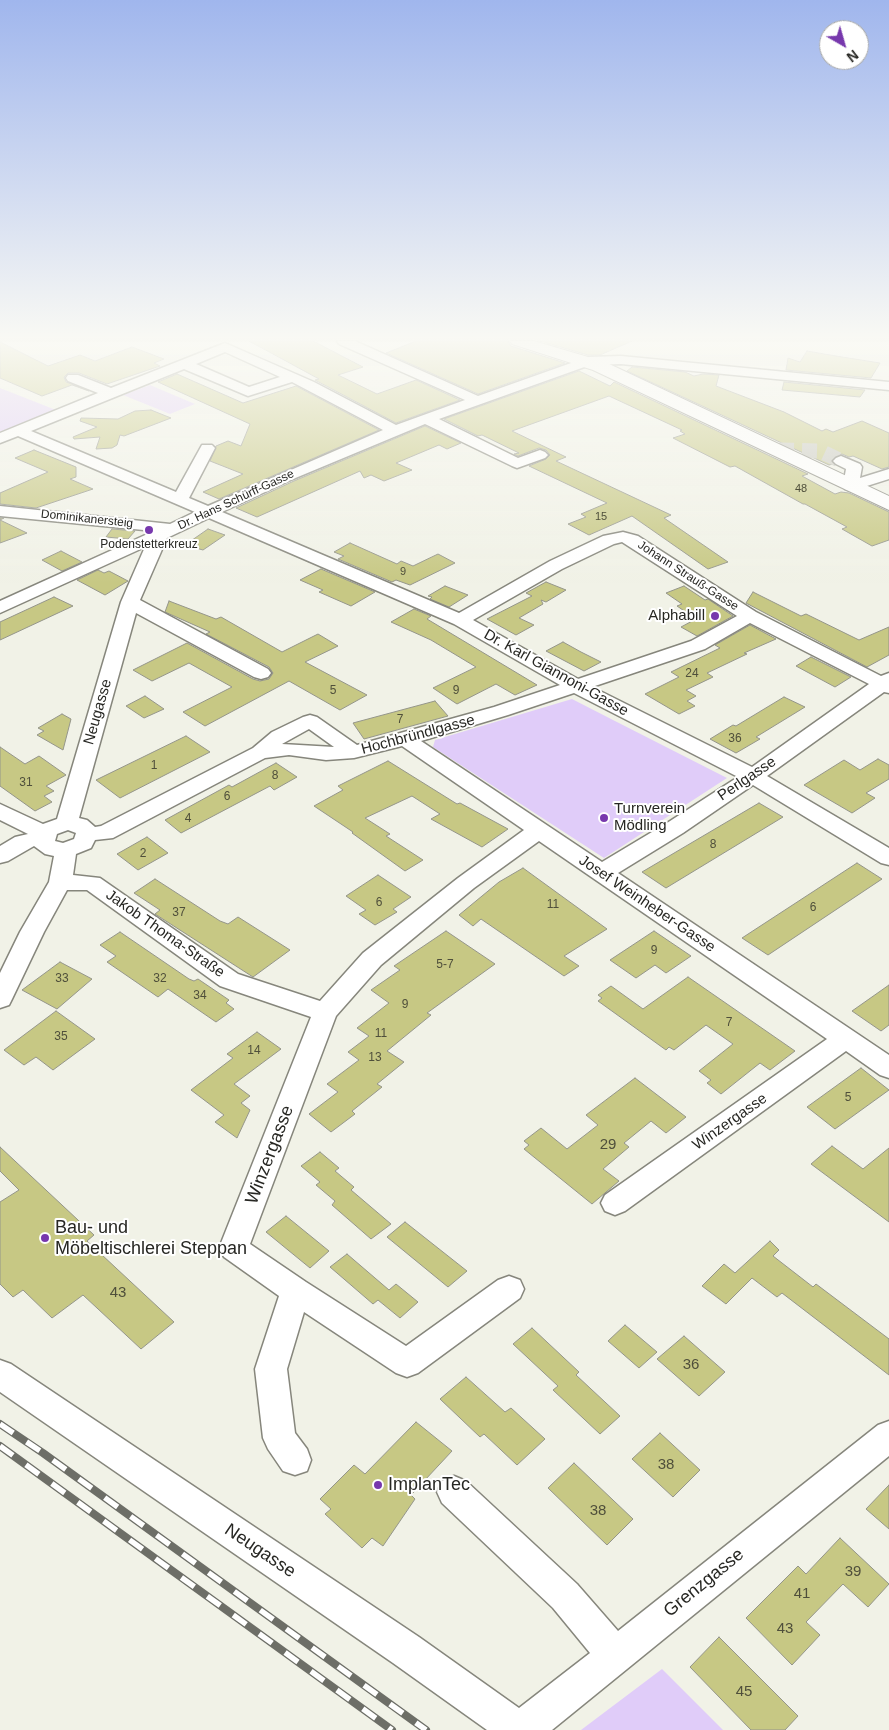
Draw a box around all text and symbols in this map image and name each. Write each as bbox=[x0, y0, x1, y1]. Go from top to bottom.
north arrow bbox=[819, 20, 869, 70]
text: N bbox=[844, 47, 862, 65]
street label: Dr. Hans Schürff-Gasse bbox=[176, 467, 296, 533]
house number: 48 bbox=[795, 482, 807, 496]
street label: Dominikanersteig bbox=[40, 507, 134, 531]
house number: 15 bbox=[595, 510, 607, 524]
marker: Podenstetterkreuz bbox=[143, 524, 155, 536]
place label: Podenstetterkreuz bbox=[100, 538, 198, 552]
street label: Johann Strauß-Gasse bbox=[635, 538, 741, 614]
house number: 9 bbox=[400, 565, 406, 579]
place label: Alphabill bbox=[648, 607, 705, 625]
marker: Alphabill bbox=[709, 610, 721, 622]
street label: Dr. Karl Giannoni-Gasse bbox=[481, 626, 631, 720]
house number: 24 bbox=[685, 667, 699, 681]
street label: Neugasse bbox=[80, 677, 116, 747]
house number: 5 bbox=[330, 684, 336, 698]
house number: 9 bbox=[453, 684, 459, 698]
street label: Hochbründlgasse bbox=[359, 711, 477, 759]
house number: 7 bbox=[397, 713, 403, 727]
house number: 36 bbox=[728, 732, 742, 746]
street label: Perlgasse bbox=[714, 753, 780, 805]
house number: 1 bbox=[151, 759, 157, 773]
house number: 8 bbox=[272, 769, 278, 783]
house number: 31 bbox=[19, 776, 33, 790]
house number: 6 bbox=[224, 790, 230, 804]
place label: Turnverein Mödling bbox=[614, 800, 685, 835]
house number: 4 bbox=[185, 812, 191, 826]
marker: Turnverein Mödling bbox=[598, 812, 610, 824]
house number: 8 bbox=[710, 838, 716, 852]
house number: 2 bbox=[140, 847, 146, 861]
street label: Josef Weinheber-Gasse bbox=[575, 852, 719, 956]
street label: Jakob Thoma-Straße bbox=[102, 886, 228, 982]
house number: 6 bbox=[376, 896, 382, 910]
house number: 11 bbox=[547, 898, 559, 912]
house number: 6 bbox=[810, 901, 816, 915]
house number: 37 bbox=[172, 906, 186, 920]
house number: 9 bbox=[651, 944, 657, 958]
house number: 5-7 bbox=[436, 958, 454, 972]
house number: 33 bbox=[55, 972, 69, 986]
house number: 32 bbox=[153, 972, 167, 986]
house number: 34 bbox=[193, 989, 207, 1003]
house number: 9 bbox=[402, 998, 408, 1012]
house number: 7 bbox=[726, 1016, 732, 1030]
house number: 11 bbox=[375, 1027, 387, 1041]
house number: 35 bbox=[54, 1030, 68, 1044]
house number: 14 bbox=[247, 1044, 261, 1058]
house number: 13 bbox=[368, 1051, 382, 1065]
street label: Winzergasse bbox=[689, 1090, 771, 1154]
house number: 5 bbox=[845, 1091, 851, 1105]
street label: Winzergasse bbox=[241, 1103, 299, 1207]
house number: 29 bbox=[600, 1136, 616, 1154]
place label: Bau- und Möbeltischlerei Steppan bbox=[55, 1217, 247, 1260]
marker: Bau- und Möbeltischlerei Steppan bbox=[39, 1232, 51, 1244]
house number: 43 bbox=[110, 1284, 126, 1302]
house number: 36 bbox=[683, 1356, 699, 1374]
house number: 38 bbox=[658, 1456, 674, 1474]
place label: ImplanTec bbox=[388, 1474, 470, 1496]
marker: ImplanTec bbox=[372, 1479, 384, 1491]
house number: 38 bbox=[590, 1502, 606, 1520]
street label: Neugasse bbox=[220, 1519, 300, 1583]
street label: Grenzgasse bbox=[659, 1544, 749, 1622]
house number: 39 bbox=[845, 1563, 861, 1581]
house number: 41 bbox=[794, 1585, 810, 1603]
house number: 43 bbox=[777, 1620, 793, 1638]
house number: 45 bbox=[736, 1683, 752, 1701]

